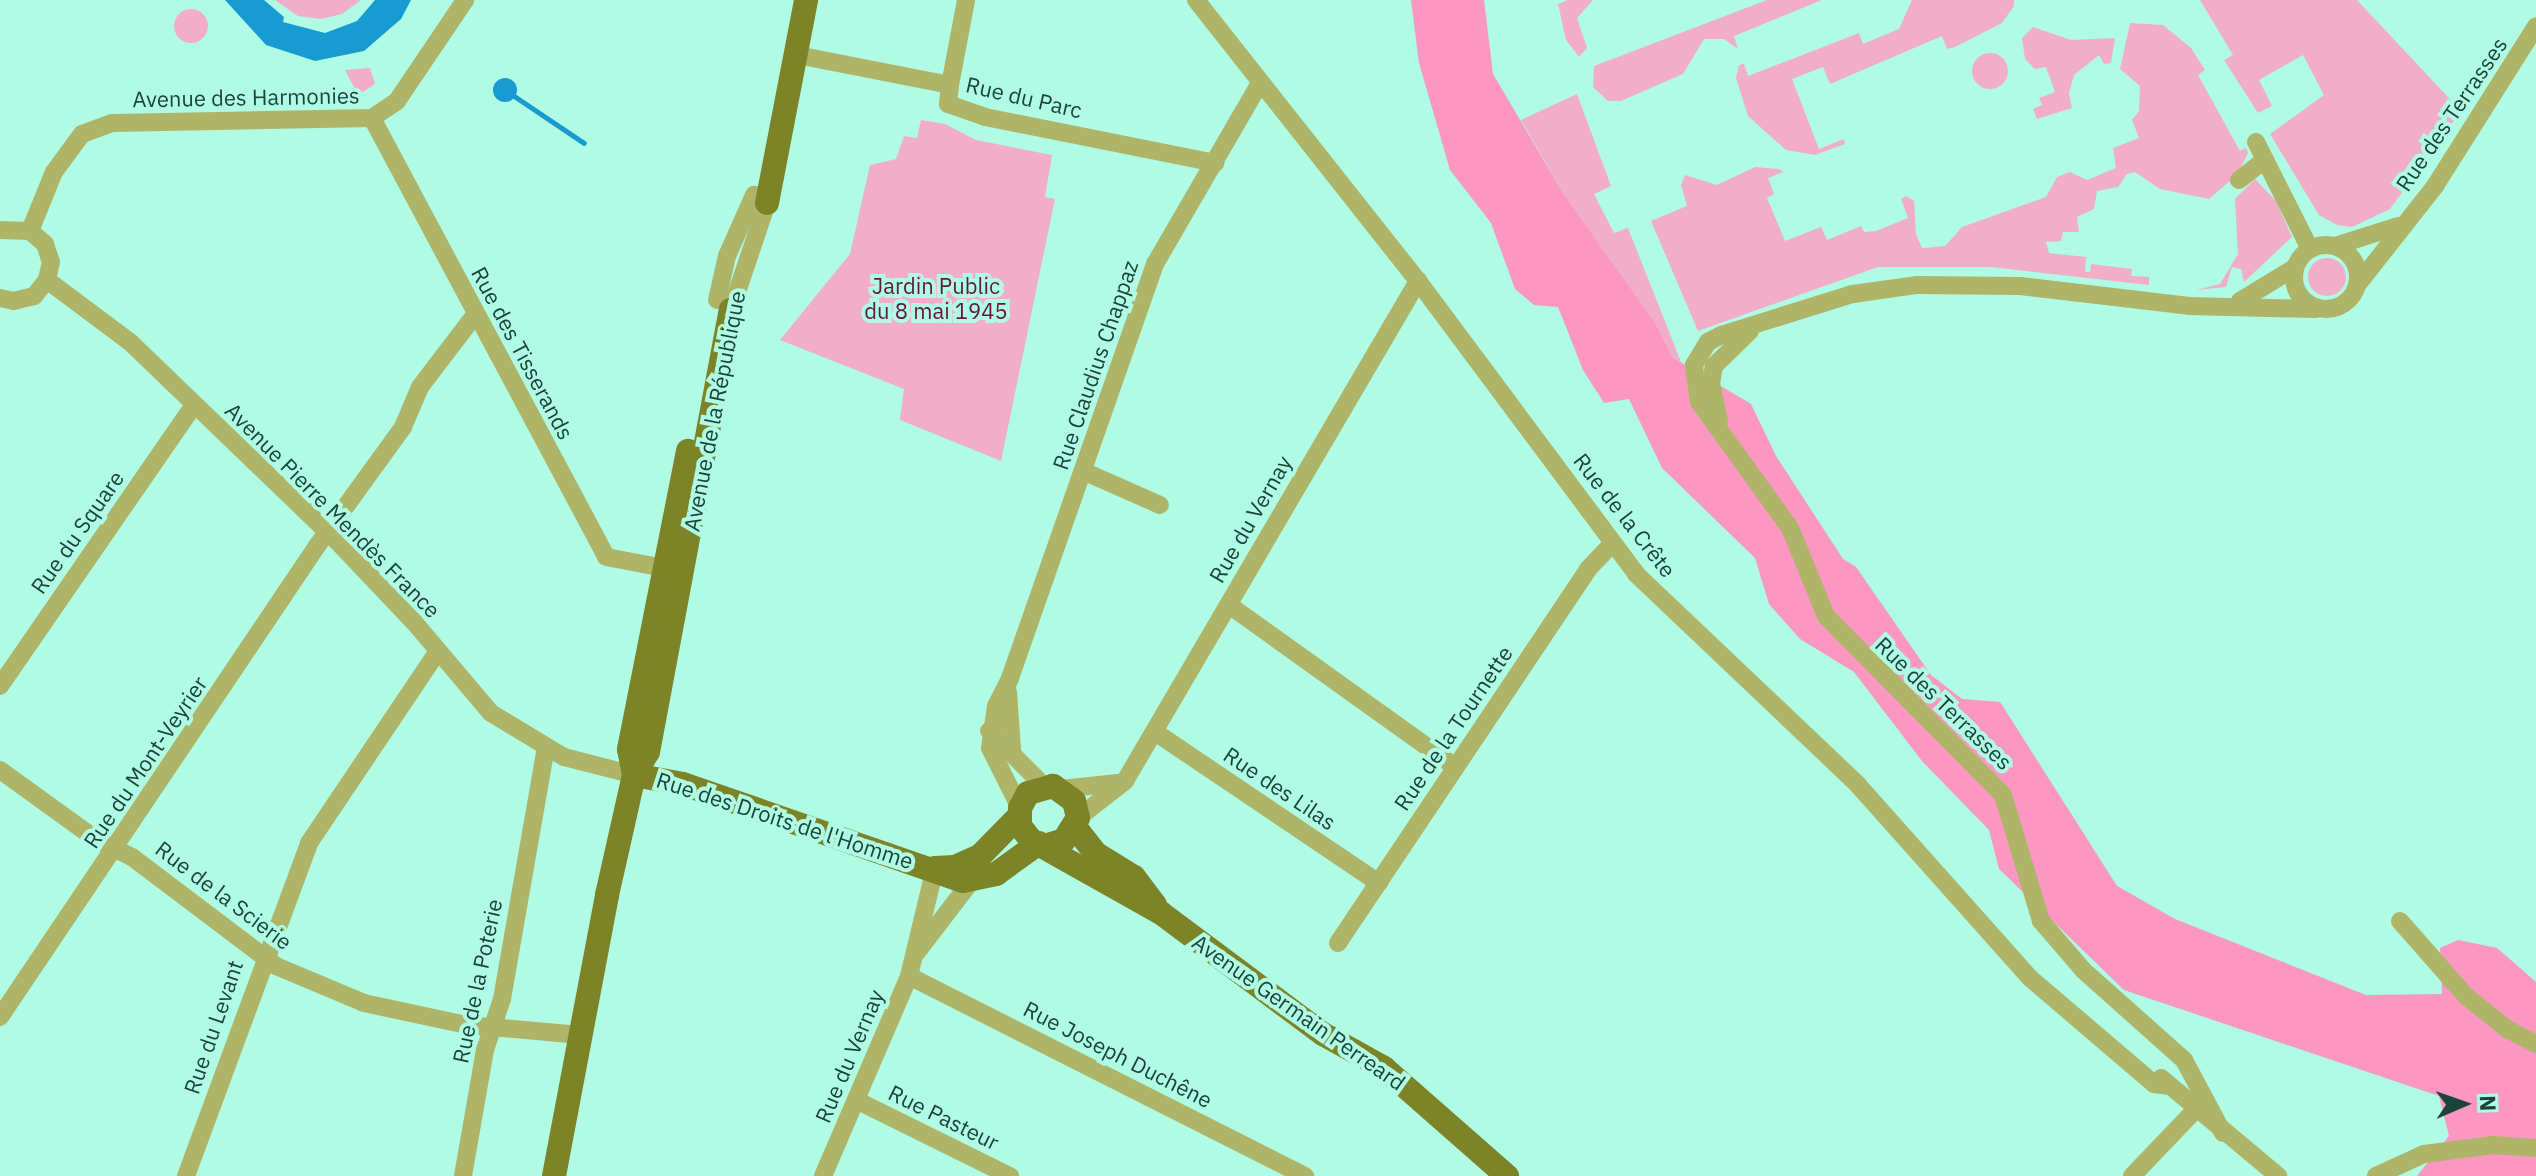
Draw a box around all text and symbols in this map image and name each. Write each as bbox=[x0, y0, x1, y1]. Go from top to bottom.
street label: Rue des Terrasses bbox=[2390, 32, 2512, 196]
street label: Rue du Parc bbox=[963, 71, 1085, 123]
street label: Avenue des Harmonies bbox=[132, 82, 360, 112]
street label: Rue Claudius Chappaz bbox=[1047, 257, 1143, 473]
street label: Rue des Tisserands bbox=[466, 262, 580, 444]
park label: Jardin Public du 8 mai 1945 bbox=[864, 272, 1008, 324]
street label: Avenue de la République bbox=[678, 289, 750, 533]
street label: Avenue Pierre Mendès France bbox=[220, 397, 446, 623]
street label: Rue de la Crête bbox=[1568, 448, 1682, 582]
street label: Rue du Vernay bbox=[1203, 451, 1297, 587]
street label: Rue du Square bbox=[25, 465, 129, 599]
street label: Rue des Terrasses bbox=[1870, 631, 2018, 775]
street label: Rue de la Tournette bbox=[1388, 641, 1518, 815]
street label: Rue du Mont-Veyrier bbox=[78, 671, 212, 853]
street label: Rue des Lilas bbox=[1219, 741, 1341, 835]
street label: Rue des Droits de l'Homme bbox=[653, 766, 917, 874]
street label: Rue de la Scierie bbox=[151, 835, 297, 955]
street label: Rue de la Poterie bbox=[447, 896, 507, 1066]
street label: Avenue Germain Perreard bbox=[1187, 928, 1411, 1096]
street label: Rue du Levant bbox=[178, 957, 248, 1097]
street label: Rue du Vernay bbox=[809, 985, 889, 1127]
street label: Rue Joseph Duchêne bbox=[1019, 995, 1217, 1113]
north arrow bbox=[2424, 1064, 2504, 1144]
street label: Rue Pasteur bbox=[884, 1079, 1004, 1155]
text: N bbox=[2474, 1095, 2503, 1112]

